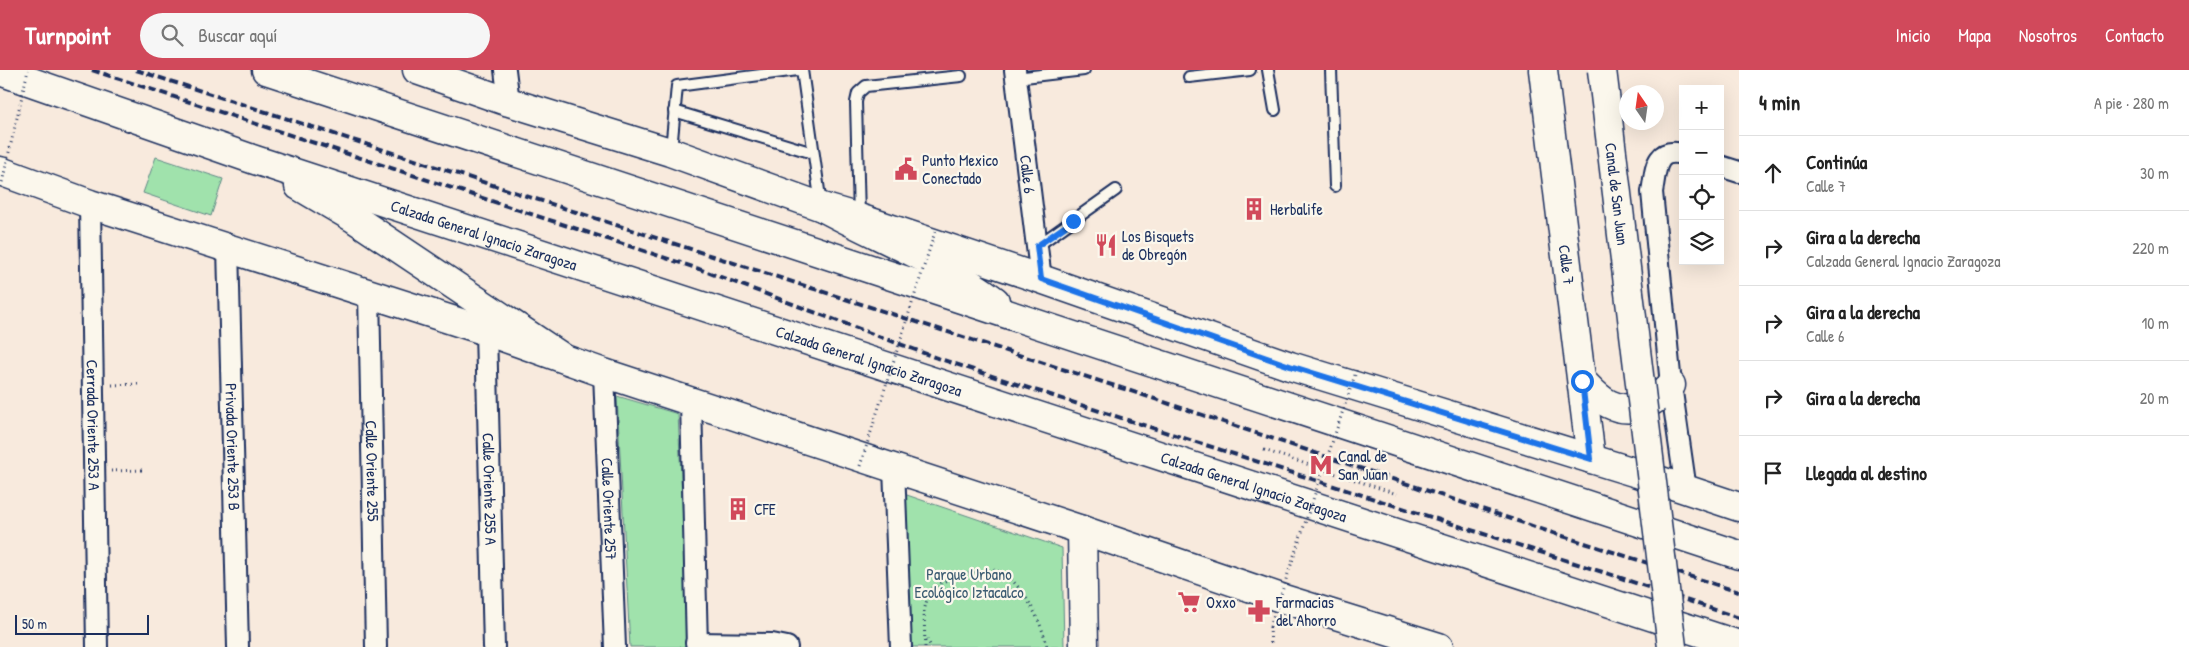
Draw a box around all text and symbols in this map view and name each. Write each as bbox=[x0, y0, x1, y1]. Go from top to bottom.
search box bbox=[140, 13, 490, 58]
text: Turnpoint bbox=[25, 19, 110, 51]
icon: search bbox=[158, 21, 186, 49]
text: Buscar aquí bbox=[198, 22, 278, 48]
text: Inicio bbox=[1896, 23, 1930, 48]
text: Mapa bbox=[1958, 23, 1991, 48]
text: Nosotros bbox=[2019, 23, 2077, 48]
text: Contacto bbox=[2105, 23, 2164, 48]
north arrow bbox=[1619, 85, 1664, 130]
map controls bbox=[1679, 85, 1724, 265]
button: + bbox=[1679, 85, 1724, 130]
text: 4 min bbox=[1759, 88, 1800, 117]
text: A pie · 280 m bbox=[2094, 92, 2169, 114]
button: − bbox=[1679, 130, 1724, 175]
street label: Canal de San Juan bbox=[1600, 142, 1634, 247]
place label: Punto Mexico Conectado bbox=[922, 149, 999, 189]
text: Continúa bbox=[1806, 149, 1867, 175]
street label: Calle 6 bbox=[1015, 154, 1041, 195]
public building icon: Punto Mexico Conectado bbox=[893, 156, 919, 182]
icon: ahead bbox=[1759, 159, 1787, 187]
text: 30 m bbox=[2140, 162, 2169, 184]
button: locate bbox=[1679, 175, 1724, 220]
text: Calle 7 bbox=[1806, 175, 1846, 197]
street label: Calzada General Ignacio Zaragoza bbox=[388, 194, 580, 276]
building icon: Herbalife bbox=[1241, 196, 1267, 222]
place label: Herbalife bbox=[1270, 198, 1323, 220]
route end bbox=[1062, 210, 1085, 233]
button: layers bbox=[1679, 220, 1724, 265]
text: Gira a la derecha bbox=[1806, 224, 1920, 250]
place label: Los Bisquets de Obregón bbox=[1122, 225, 1194, 265]
restaurant icon: Los Bisquets de Obregón bbox=[1093, 232, 1119, 258]
icon: right bbox=[1759, 234, 1787, 262]
text: 220 m bbox=[2132, 237, 2169, 259]
street label: Calle 7 bbox=[1554, 243, 1580, 286]
text: Calzada General Ignacio Zaragoza bbox=[1806, 250, 2000, 272]
text: Gira a la derecha bbox=[1806, 299, 1920, 325]
icon: right bbox=[1759, 309, 1787, 337]
text: 10 m bbox=[2141, 312, 2169, 334]
street label: Calzada General Ignacio Zaragoza bbox=[773, 320, 965, 401]
text: Calle 6 bbox=[1806, 325, 1844, 347]
street label: Cerrada Oriente 253 A bbox=[81, 359, 106, 491]
route start bbox=[1571, 370, 1594, 393]
street label: Privada Oriente 253 B bbox=[220, 383, 246, 511]
icon: right bbox=[1759, 384, 1787, 412]
text: Gira a la derecha bbox=[1806, 385, 1920, 411]
text: 20 m bbox=[2140, 387, 2169, 409]
street label: Calle Oriente 255 bbox=[361, 420, 385, 522]
street label: Calle Oriente 255 A bbox=[478, 432, 502, 546]
place label: Canal de San Juan bbox=[1338, 445, 1388, 485]
street label: Calzada General Ignacio Zaragoza bbox=[1158, 446, 1350, 527]
metro station icon: Canal de San Juan bbox=[1308, 452, 1334, 478]
street label: Calle Oriente 257 bbox=[596, 457, 622, 560]
icon: arrive bbox=[1759, 459, 1787, 487]
text: Llegada al destino bbox=[1806, 460, 1927, 486]
building icon: CFE bbox=[725, 496, 751, 522]
place label: CFE bbox=[754, 498, 776, 520]
park label: Parque Urbano Ecológico Iztacalco bbox=[914, 563, 1024, 603]
supermarket icon: Oxxo bbox=[1176, 589, 1202, 615]
place label: Oxxo bbox=[1206, 591, 1236, 613]
place label: Farmacias del Ahorro bbox=[1275, 591, 1337, 631]
pharmacy icon: Farmacias del Ahorro bbox=[1246, 598, 1272, 624]
scale bar bbox=[15, 612, 149, 635]
text: 50 m bbox=[22, 614, 47, 633]

